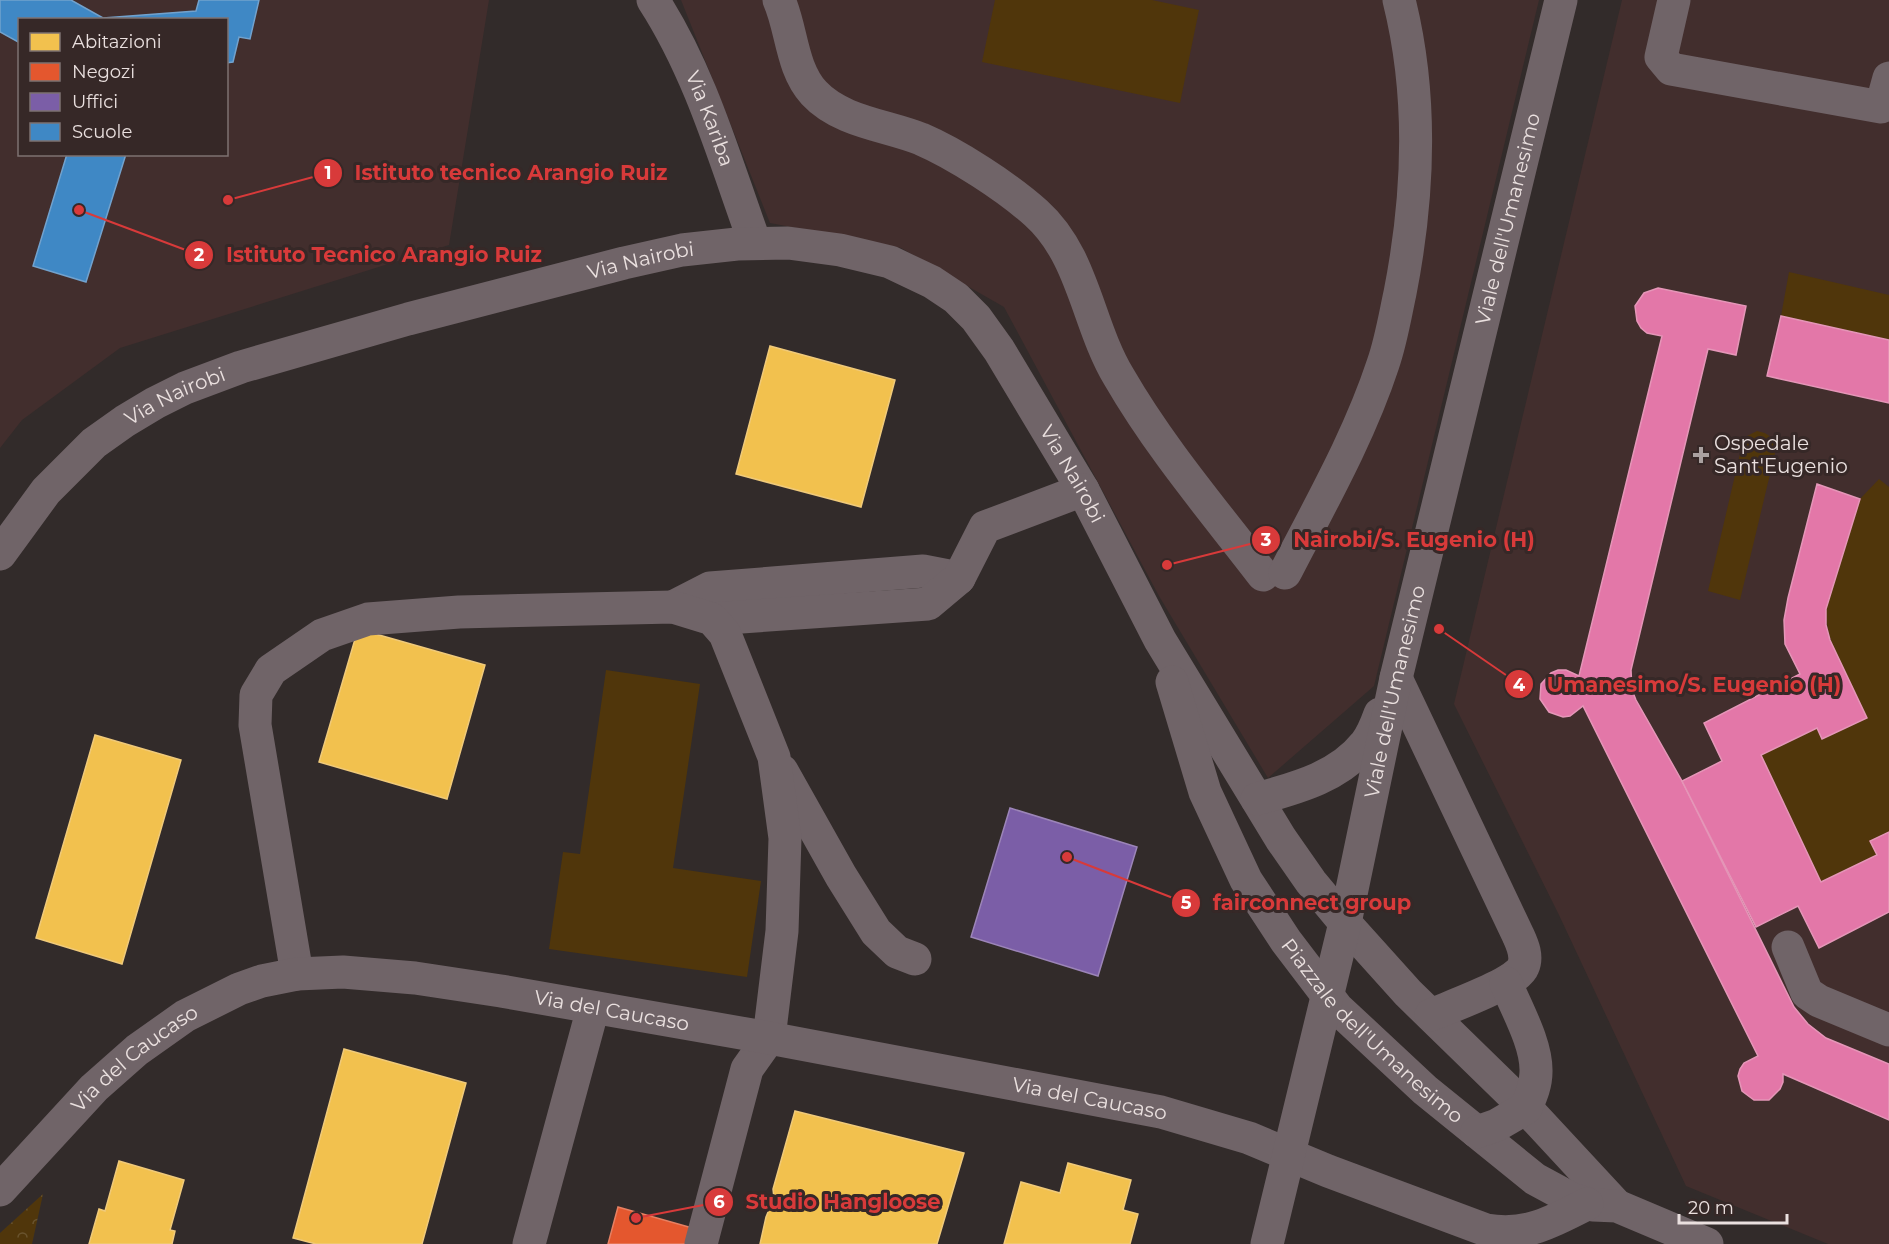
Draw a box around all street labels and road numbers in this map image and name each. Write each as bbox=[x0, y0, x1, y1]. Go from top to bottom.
street label: Via Kariba bbox=[681, 67, 739, 170]
street label: Viale dell'Umanesimo bbox=[1470, 110, 1545, 327]
street label: Via Nairobi bbox=[585, 237, 695, 284]
street label: Via Nairobi bbox=[120, 362, 229, 430]
street label: Via Nairobi bbox=[1035, 421, 1110, 527]
street label: Viale dell'Umanesimo bbox=[1359, 583, 1430, 800]
street label: Piazzale dell'Umanesimo bbox=[1276, 934, 1468, 1128]
street label: Via del Caucaso bbox=[532, 985, 691, 1036]
street label: Via del Caucaso bbox=[66, 1000, 202, 1117]
street label: Via del Caucaso bbox=[1010, 1072, 1169, 1125]

